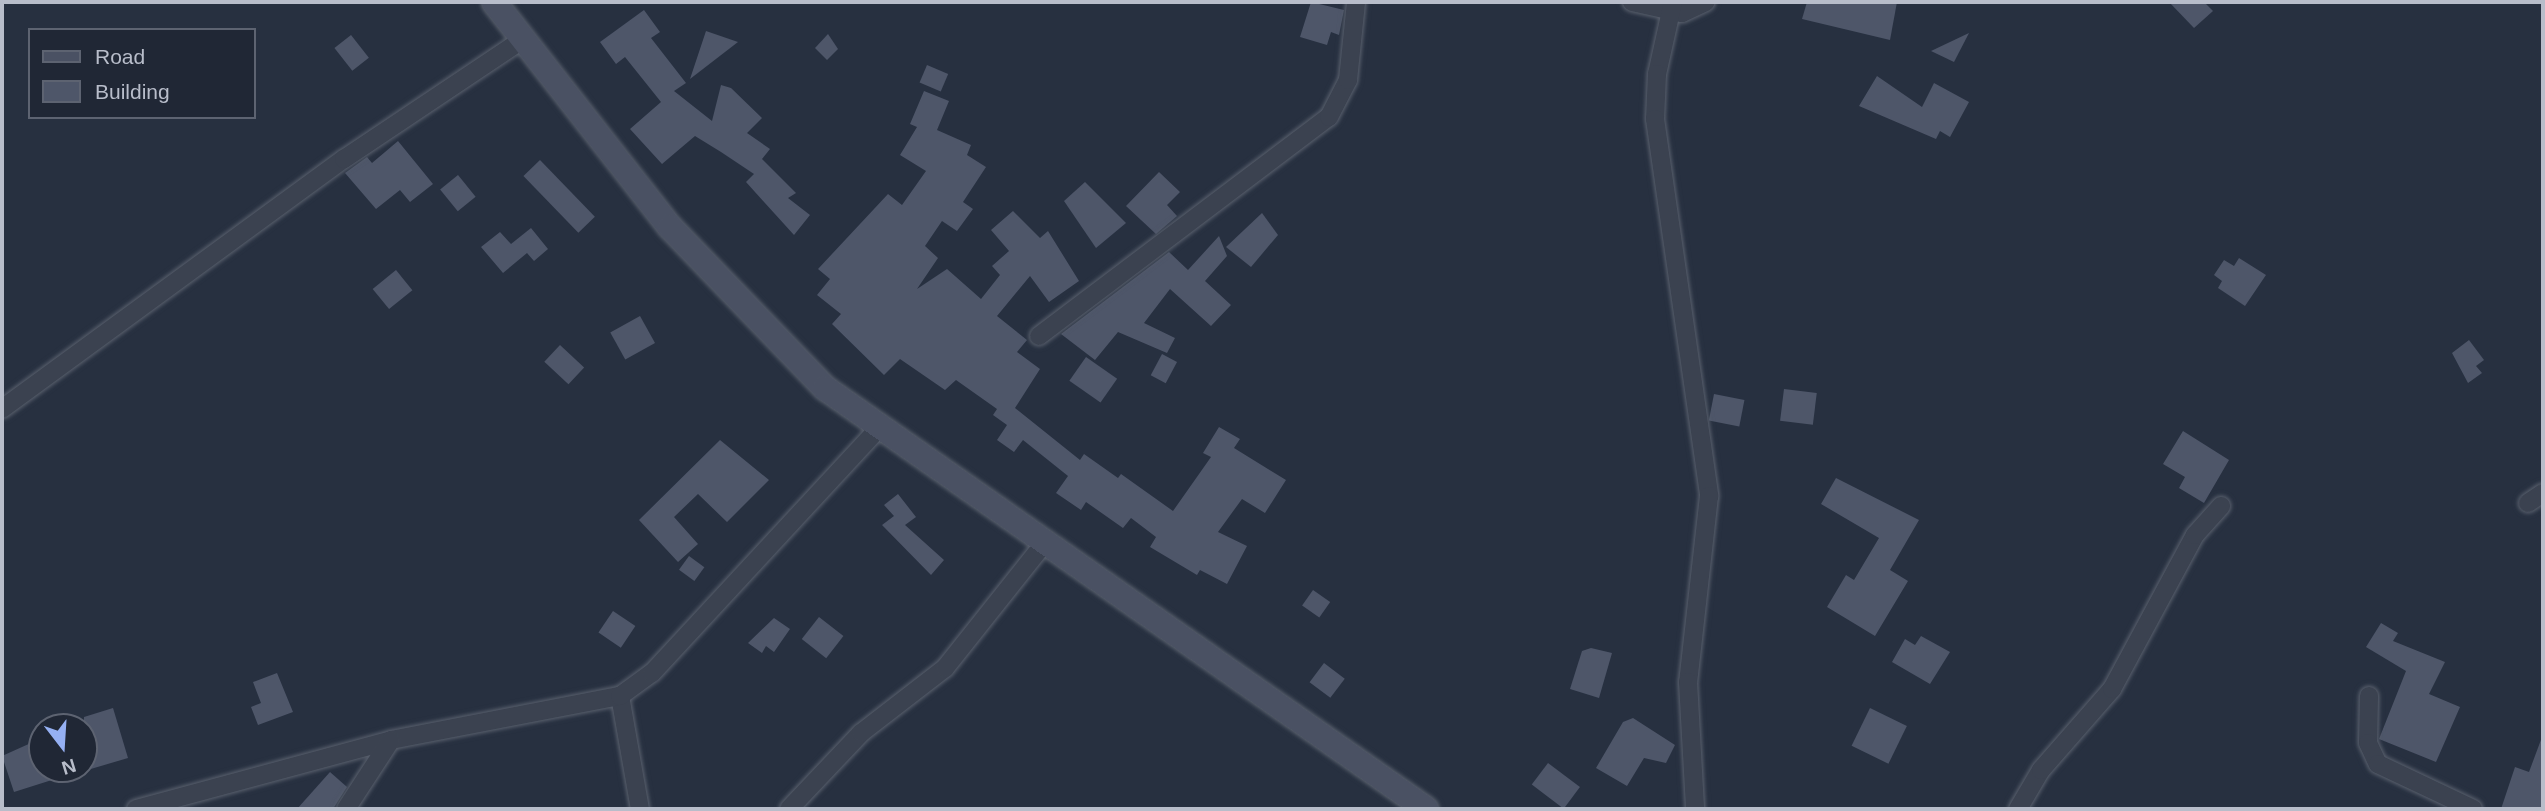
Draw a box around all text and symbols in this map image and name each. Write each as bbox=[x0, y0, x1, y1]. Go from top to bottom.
legend bbox=[28, 28, 256, 119]
text: Road bbox=[95, 45, 145, 68]
text: Building bbox=[95, 80, 170, 103]
north arrow bbox=[28, 713, 98, 783]
text: N bbox=[59, 755, 78, 779]

